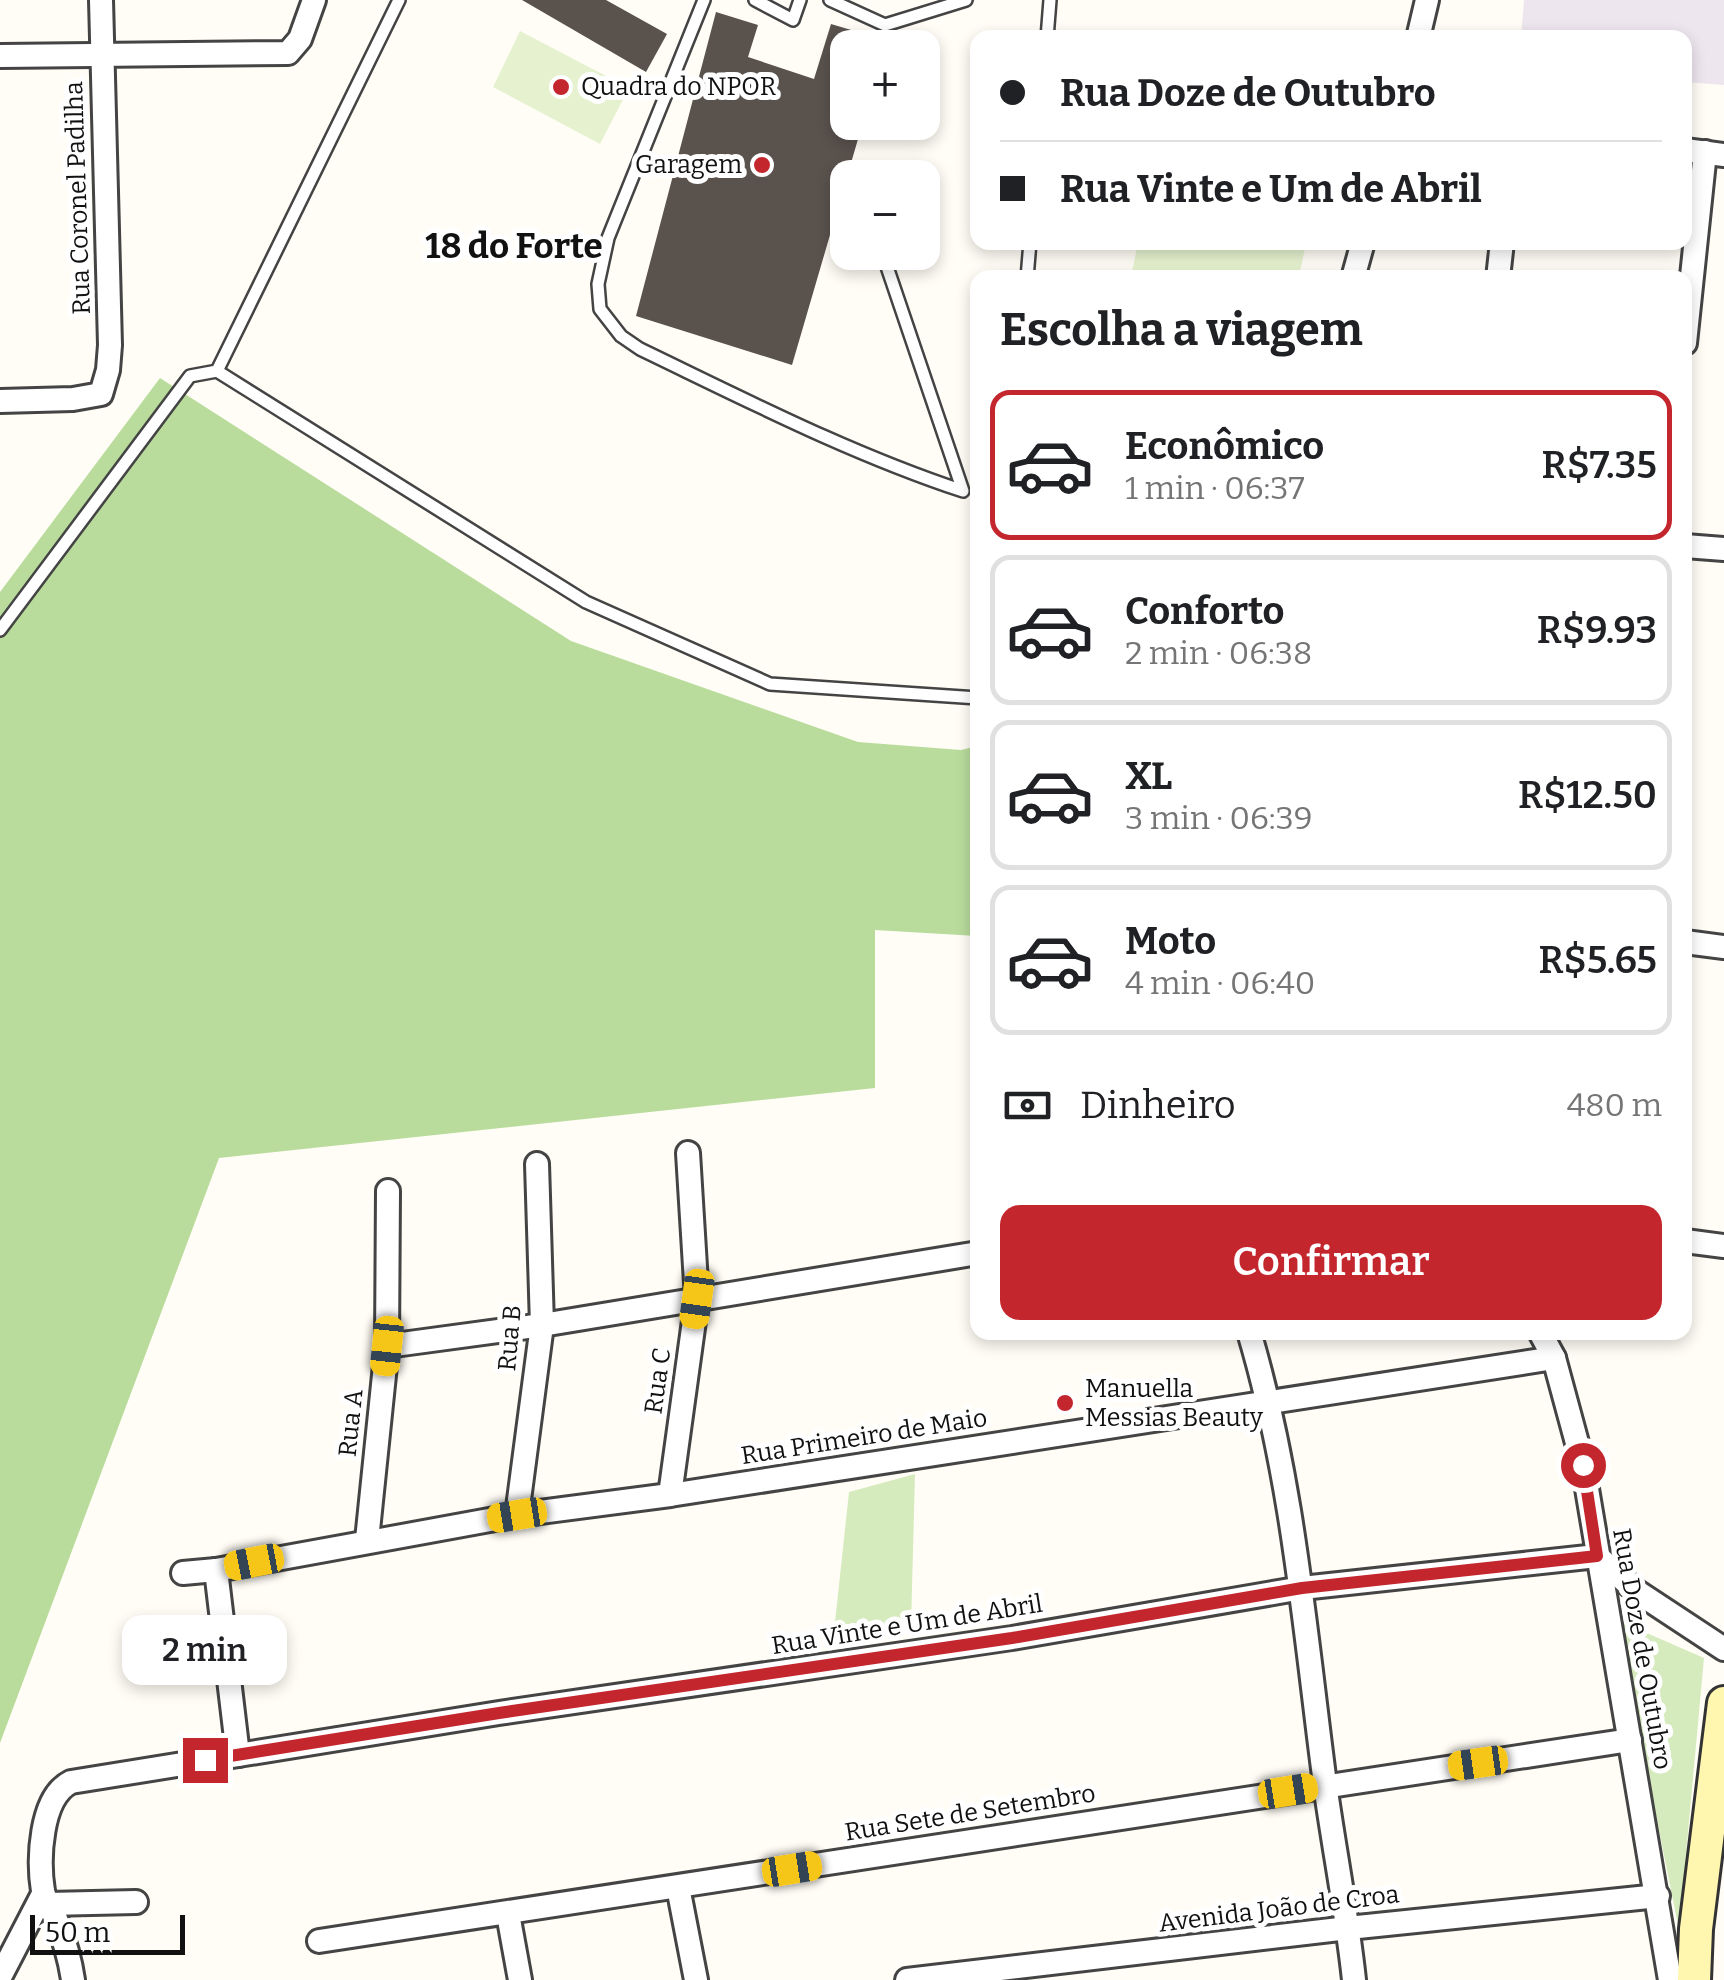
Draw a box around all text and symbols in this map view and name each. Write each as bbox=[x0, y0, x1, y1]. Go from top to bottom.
map controls bbox=[830, 30, 940, 270]
button: + bbox=[830, 30, 940, 140]
text: Rua Doze de Outubro bbox=[1060, 70, 1436, 116]
place label: Quadra do NPOR bbox=[581, 72, 776, 102]
marker: Quadra do NPOR bbox=[550, 76, 572, 98]
street label: Rua Coronel Padilha bbox=[59, 81, 97, 315]
place label: Garagem bbox=[635, 150, 742, 180]
marker: Garagem bbox=[751, 154, 773, 176]
button: − bbox=[830, 160, 940, 270]
text: Rua Vinte e Um de Abril bbox=[1060, 166, 1482, 212]
district label: 18 do Forte bbox=[425, 225, 603, 267]
text: Escolha a viagem bbox=[1000, 303, 1363, 357]
icon: car bbox=[1005, 420, 1095, 510]
text: Econômico bbox=[1125, 423, 1324, 469]
text: R$7.35 bbox=[1542, 442, 1657, 488]
text: 1 min · 06:37 bbox=[1125, 469, 1305, 507]
icon: car bbox=[1005, 585, 1095, 675]
text: Conforto bbox=[1125, 588, 1285, 634]
text: R$9.93 bbox=[1537, 607, 1657, 653]
text: 2 min · 06:38 bbox=[1125, 634, 1312, 672]
icon: car bbox=[1005, 750, 1095, 840]
text: XL bbox=[1125, 753, 1172, 799]
text: R$12.50 bbox=[1518, 772, 1657, 818]
text: 3 min · 06:39 bbox=[1125, 799, 1313, 837]
icon: car bbox=[1005, 915, 1095, 1005]
text: Moto bbox=[1125, 918, 1216, 964]
text: R$5.65 bbox=[1538, 937, 1657, 983]
text: 4 min · 06:40 bbox=[1125, 964, 1315, 1002]
icon: cash bbox=[1000, 1078, 1055, 1133]
text: Dinheiro bbox=[1080, 1082, 1236, 1128]
text: 480 m bbox=[1567, 1086, 1662, 1124]
button: Confirmar bbox=[1000, 1205, 1662, 1320]
car bbox=[678, 1267, 716, 1331]
street label: Rua B bbox=[492, 1304, 528, 1372]
car bbox=[369, 1315, 405, 1377]
street label: Rua C bbox=[639, 1346, 677, 1416]
place label: Manuella Messias Beauty bbox=[1085, 1374, 1264, 1433]
street label: Rua A bbox=[333, 1387, 369, 1458]
marker: Manuella Messias Beauty bbox=[1054, 1392, 1076, 1414]
street label: Rua Primeiro de Maio bbox=[739, 1403, 989, 1471]
route start bbox=[1561, 1443, 1606, 1488]
car bbox=[485, 1495, 549, 1535]
street label: Rua Doze de Outubro bbox=[1606, 1526, 1678, 1772]
car bbox=[222, 1542, 286, 1582]
street label: Rua Vinte e Um de Abril bbox=[769, 1589, 1045, 1661]
callout: 2 min bbox=[122, 1615, 288, 1685]
text: 2 min bbox=[162, 1631, 247, 1669]
route end bbox=[183, 1738, 228, 1783]
car bbox=[1446, 1744, 1510, 1782]
car bbox=[1256, 1771, 1320, 1811]
street label: Rua Sete de Setembro bbox=[843, 1778, 1097, 1848]
car bbox=[760, 1849, 824, 1889]
street label: Avenida João de Croa bbox=[1157, 1879, 1401, 1939]
scale bar bbox=[30, 1910, 185, 1954]
text: 50 m bbox=[45, 1916, 110, 1949]

